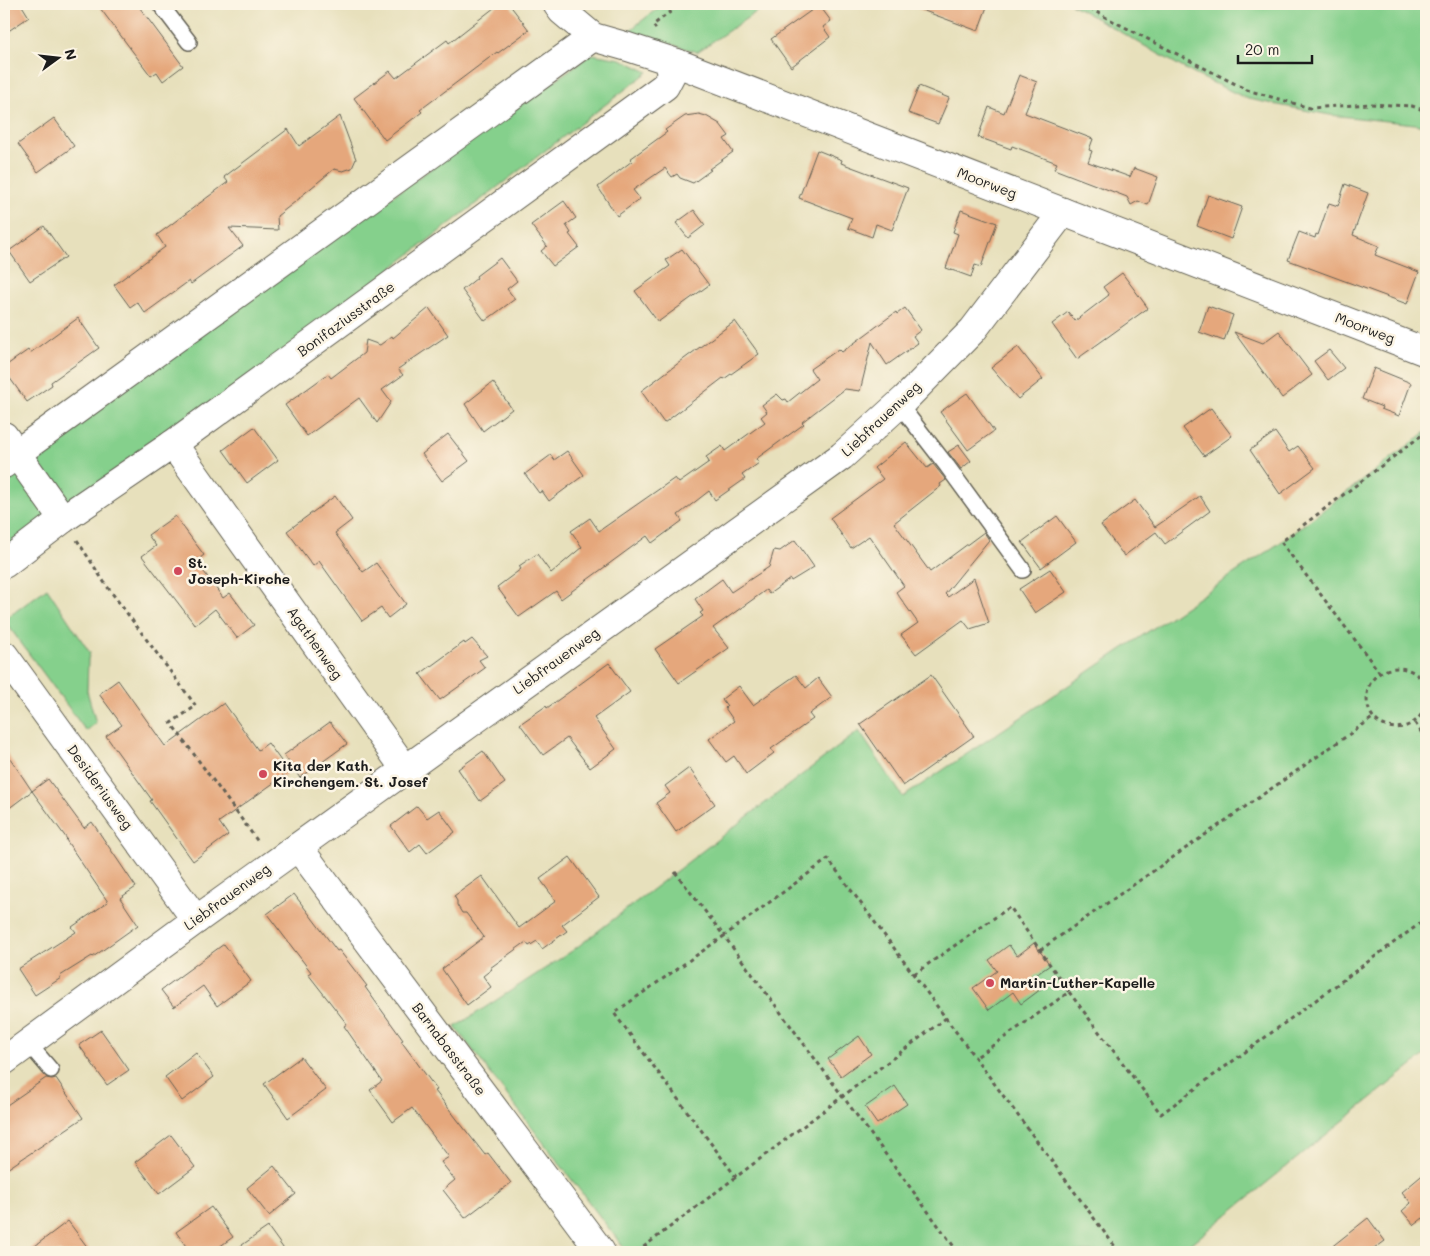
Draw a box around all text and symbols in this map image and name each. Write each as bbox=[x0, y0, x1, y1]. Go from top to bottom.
north arrow bbox=[32, 32, 82, 82]
scale bar bbox=[1238, 32, 1311, 64]
text: 20 m bbox=[1245, 39, 1279, 59]
text: N bbox=[60, 47, 82, 62]
street label: Moorweg bbox=[955, 162, 1020, 203]
street label: Bonifaziusstraße bbox=[293, 277, 398, 360]
street label: Moorweg bbox=[1333, 307, 1398, 348]
street label: Liebfrauenweg bbox=[837, 377, 924, 460]
place label: St. Joseph-Kirche bbox=[188, 553, 290, 588]
marker: St. Joseph-Kirche bbox=[172, 565, 184, 577]
street label: Agathenweg bbox=[283, 603, 347, 683]
street label: Liebfrauenweg bbox=[509, 623, 603, 698]
street label: Desideriusweg bbox=[63, 741, 138, 833]
place label: Kita der Kath. Kirchengem. St. Josef bbox=[273, 756, 429, 791]
marker: Kita der Kath. Kirchengem. St. Josef bbox=[257, 768, 269, 780]
street label: Liebfrauenweg bbox=[180, 859, 274, 934]
place label: Martin-Luther-Kapelle bbox=[1000, 973, 1155, 992]
marker: Martin-Luther-Kapelle bbox=[984, 977, 996, 989]
street label: Barnabasstraße bbox=[408, 998, 491, 1099]

